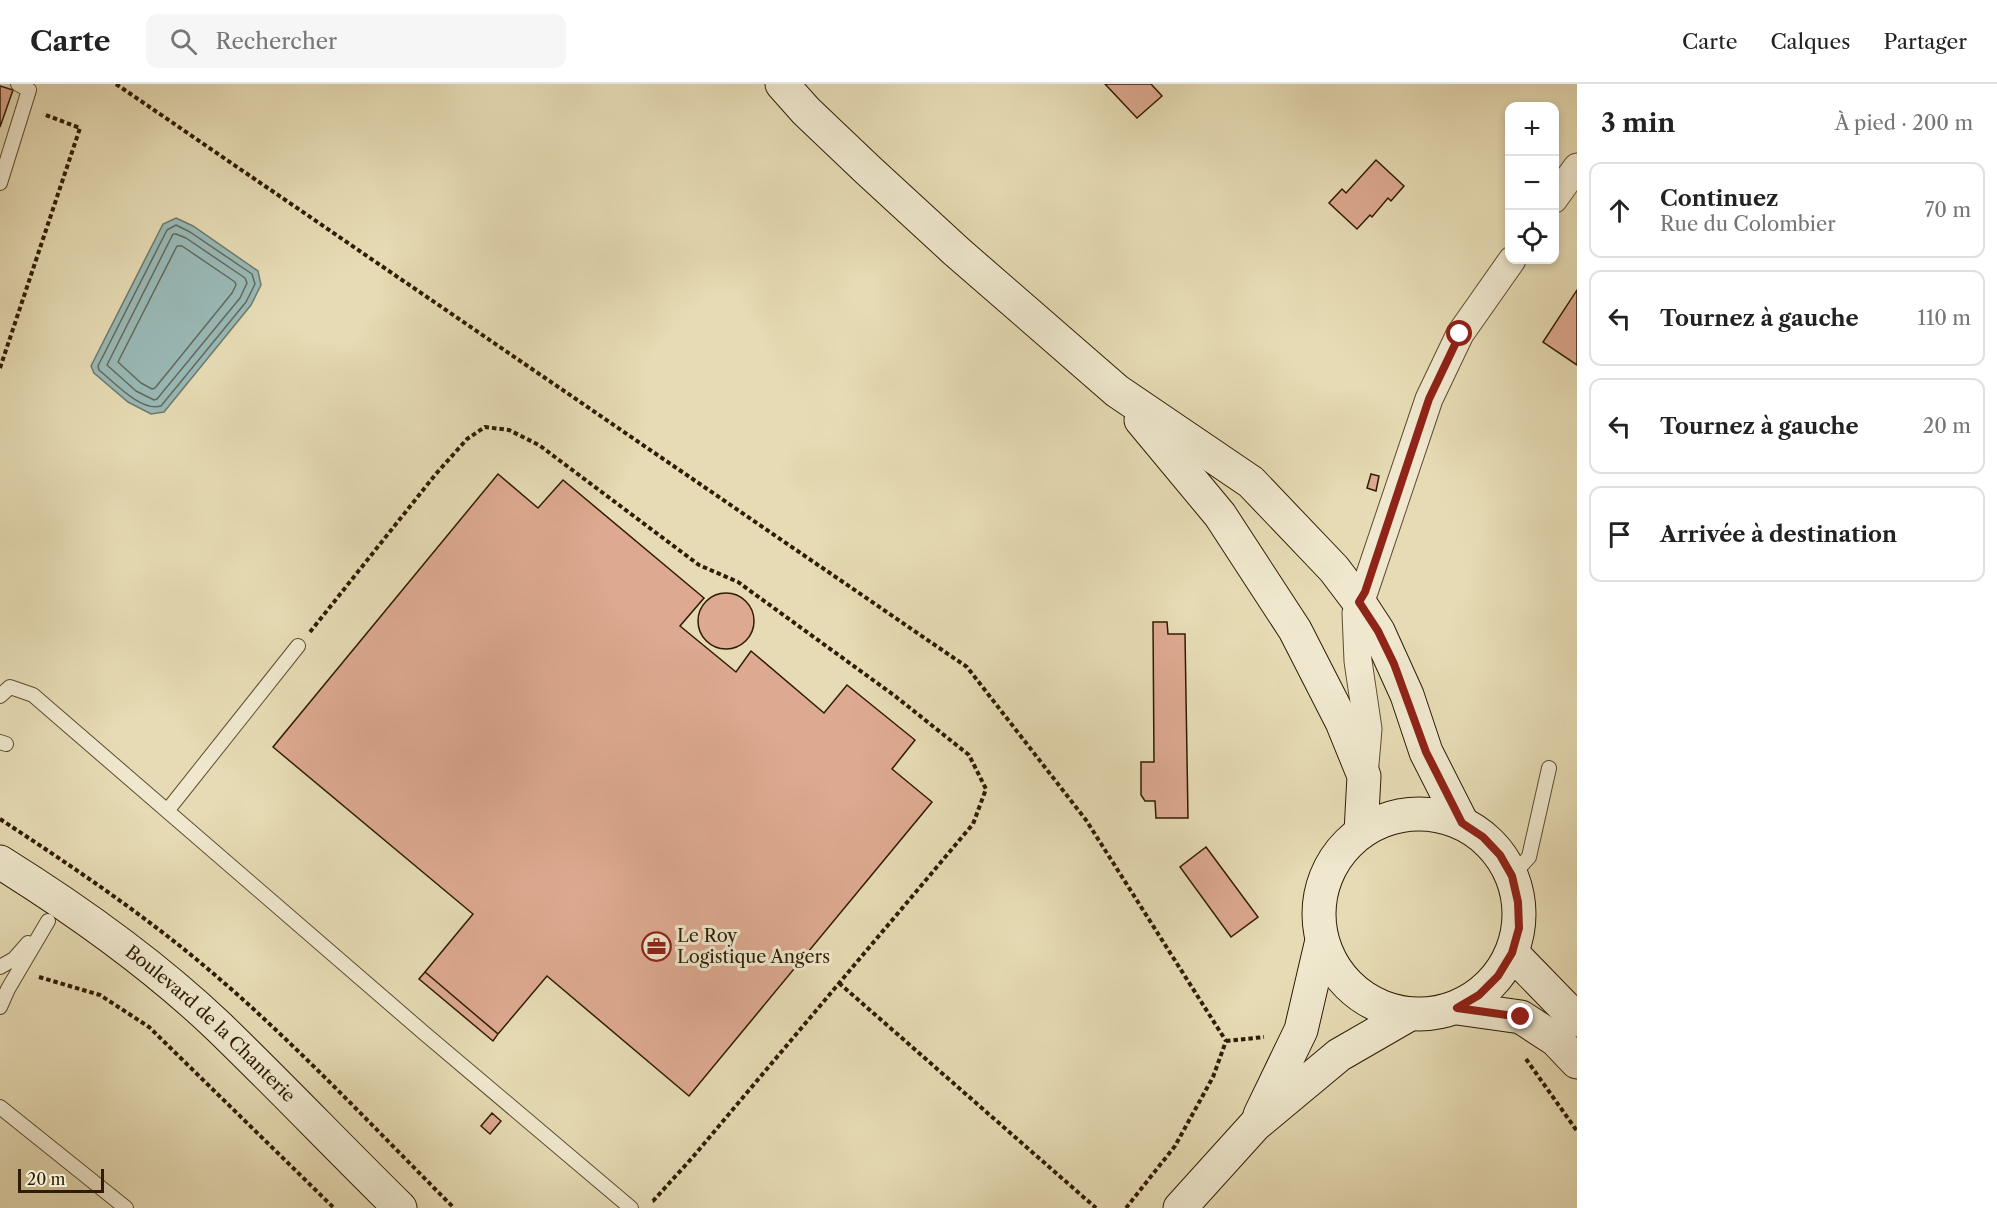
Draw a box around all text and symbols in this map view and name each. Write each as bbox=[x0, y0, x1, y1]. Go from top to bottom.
search box bbox=[146, 14, 566, 68]
text: Carte bbox=[30, 24, 110, 58]
icon: search bbox=[167, 25, 200, 58]
text: Rechercher bbox=[215, 28, 337, 55]
text: Carte bbox=[1682, 29, 1737, 54]
text: Calques bbox=[1770, 29, 1850, 54]
text: Partager bbox=[1883, 29, 1967, 54]
map controls bbox=[1505, 102, 1559, 264]
button: + bbox=[1505, 102, 1559, 156]
text: 3 min bbox=[1601, 107, 1675, 139]
text: À pied · 200 m bbox=[1835, 111, 1973, 135]
button: − bbox=[1505, 156, 1559, 210]
text: Continuez bbox=[1660, 185, 1779, 212]
icon: ahead bbox=[1603, 194, 1636, 227]
text: 70 m bbox=[1925, 198, 1971, 222]
button: locate bbox=[1505, 210, 1559, 264]
text: Rue du Colombier bbox=[1660, 212, 1836, 236]
icon: left bbox=[1603, 302, 1636, 335]
text: Tournez à gauche bbox=[1660, 305, 1859, 332]
text: 110 m bbox=[1918, 306, 1971, 330]
route start bbox=[1446, 320, 1472, 346]
icon: left bbox=[1603, 410, 1636, 443]
text: Tournez à gauche bbox=[1660, 413, 1859, 440]
text: 20 m bbox=[1923, 414, 1971, 438]
icon: arrive bbox=[1603, 518, 1636, 551]
text: Arrivée à destination bbox=[1660, 521, 1897, 548]
place label: Le Roy Logistique Angers bbox=[677, 925, 830, 968]
office icon: Le Roy Logistique Angers bbox=[640, 930, 672, 962]
street label: Boulevard de la Chanterie bbox=[121, 941, 300, 1107]
route end bbox=[1507, 1003, 1533, 1029]
scale bar bbox=[18, 1166, 104, 1194]
text: 20 m bbox=[27, 1169, 66, 1189]

